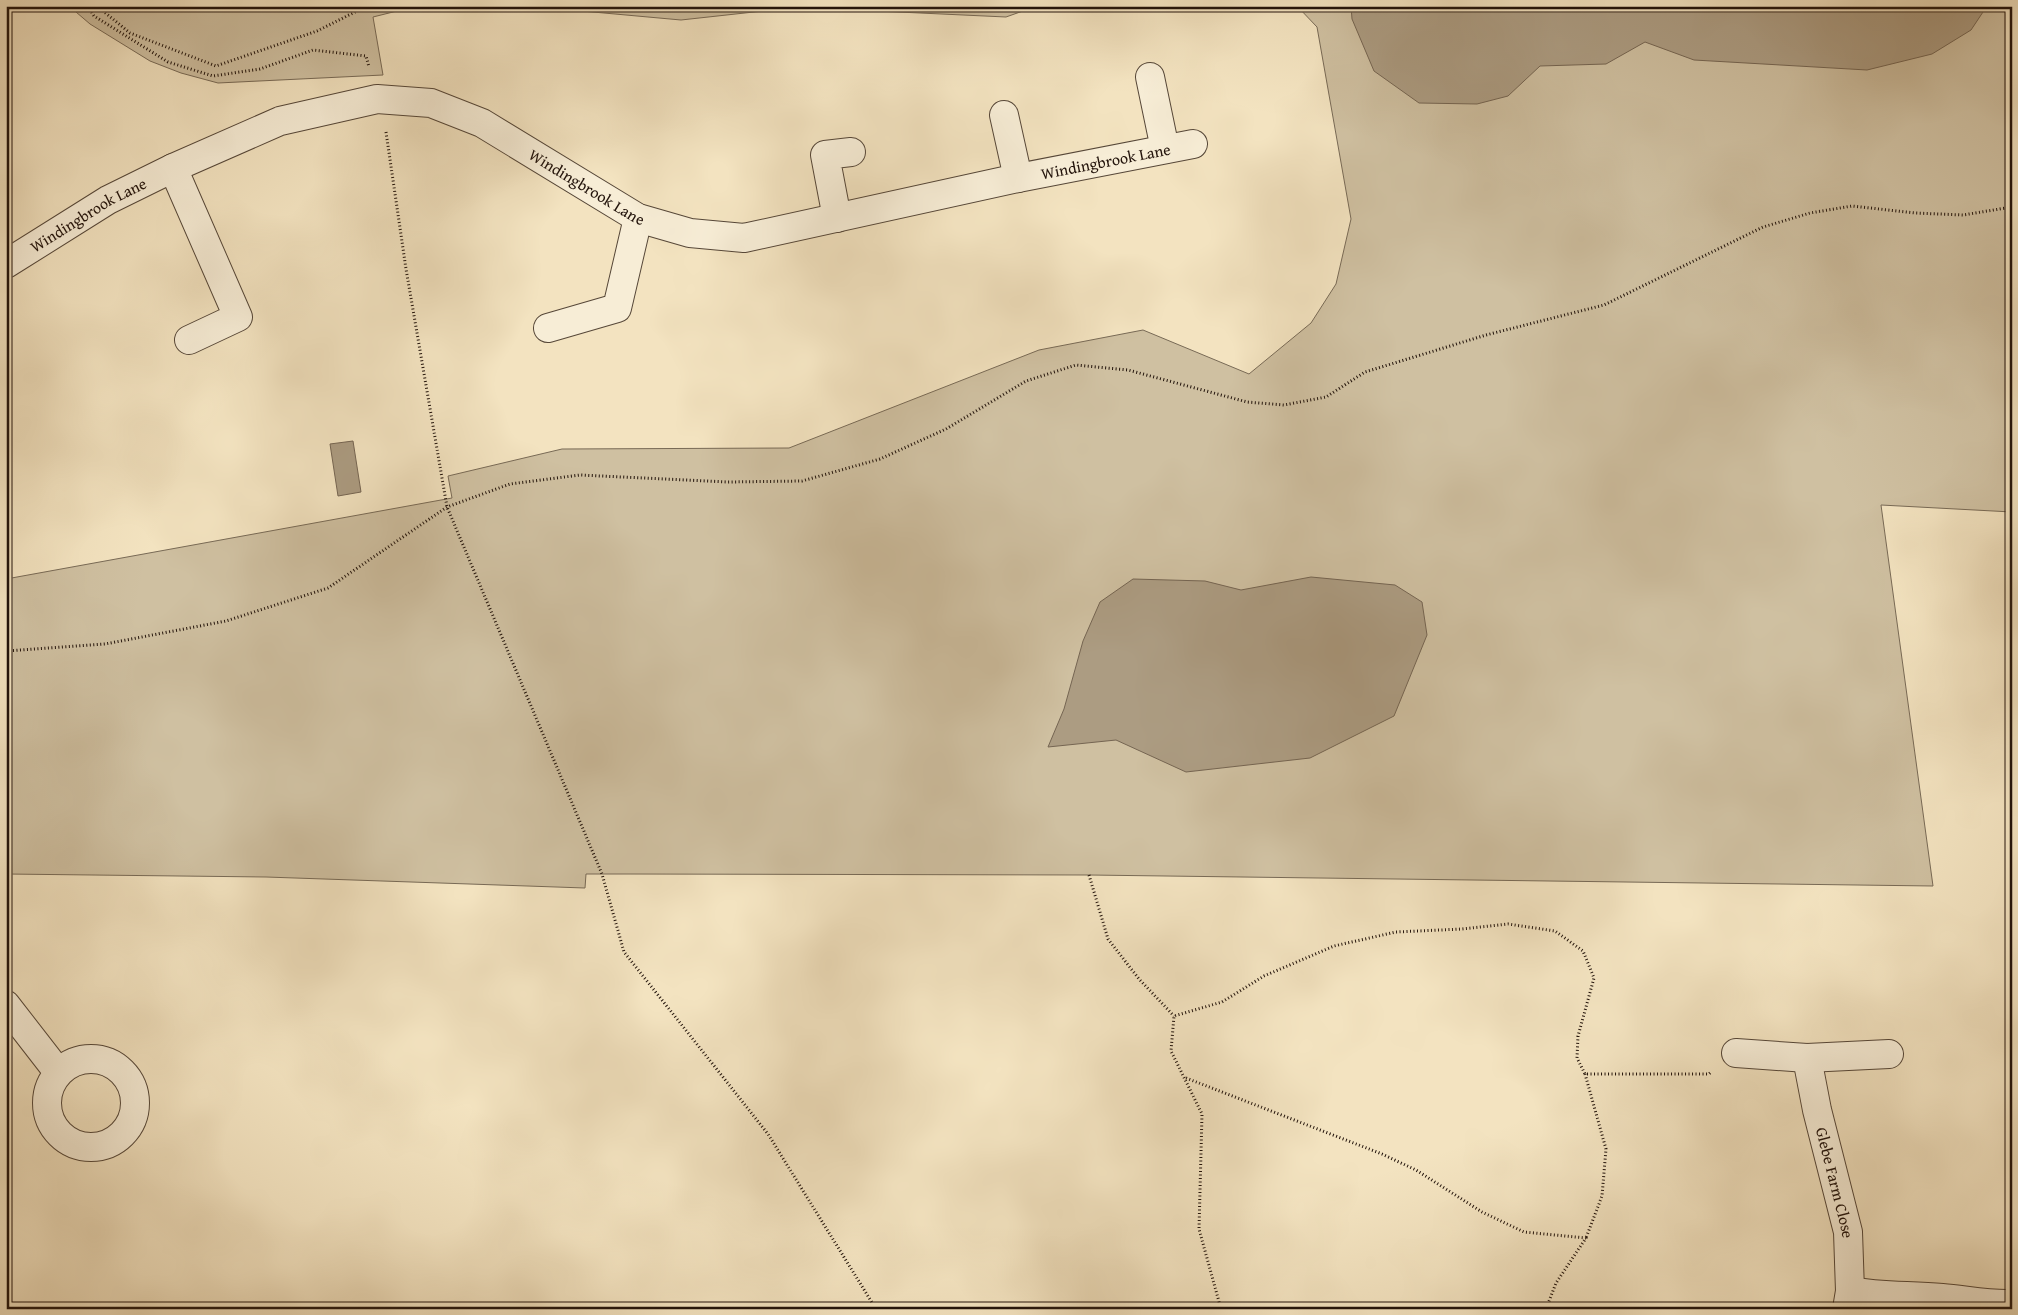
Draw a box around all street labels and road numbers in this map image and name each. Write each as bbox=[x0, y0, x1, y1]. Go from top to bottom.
street label: Windingbrook Lane bbox=[1039, 137, 1173, 185]
street label: Windingbrook Lane bbox=[525, 142, 647, 231]
street label: Windingbrook Lane bbox=[25, 171, 150, 258]
street label: Glebe Farm Close bbox=[1810, 1125, 1860, 1239]

